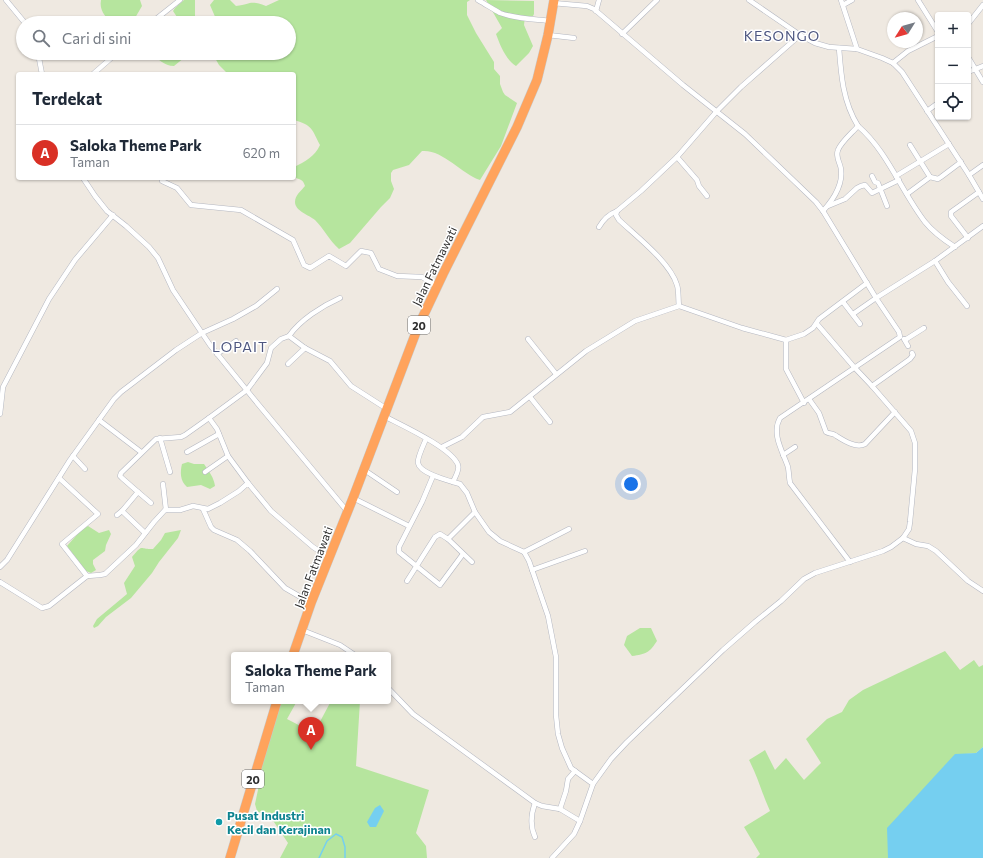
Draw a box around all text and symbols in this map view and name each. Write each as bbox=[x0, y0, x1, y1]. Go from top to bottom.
north arrow bbox=[887, 12, 923, 48]
map controls bbox=[935, 12, 971, 120]
button: + bbox=[935, 12, 971, 48]
search box bbox=[16, 16, 296, 60]
icon: search bbox=[30, 27, 52, 49]
district label: KESONGO bbox=[744, 27, 820, 44]
text: Cari di sini bbox=[62, 29, 131, 47]
button: − bbox=[935, 48, 971, 84]
button: locate bbox=[935, 84, 971, 120]
text: Terdekat bbox=[32, 88, 102, 109]
text: Saloka Theme Park bbox=[70, 136, 202, 154]
text: A bbox=[40, 145, 50, 161]
text: 620 m bbox=[243, 145, 280, 161]
text: Taman bbox=[70, 154, 110, 170]
street label: Jalan Fatmawati bbox=[409, 224, 460, 308]
road number: 20 bbox=[408, 316, 430, 334]
district label: LOPAIT bbox=[212, 338, 268, 355]
your location bbox=[621, 474, 641, 494]
street label: Jalan Fatmawati bbox=[291, 524, 336, 610]
popup bbox=[231, 652, 391, 704]
text: Saloka Theme Park bbox=[245, 661, 377, 679]
text: Taman bbox=[245, 679, 285, 695]
pin: A bbox=[298, 717, 324, 750]
road number: 20 bbox=[242, 770, 264, 788]
place label: Pusat Industri Kecil dan Kerajinan bbox=[227, 808, 331, 836]
marker: Pusat Industri Kecil dan Kerajinan bbox=[214, 817, 224, 827]

